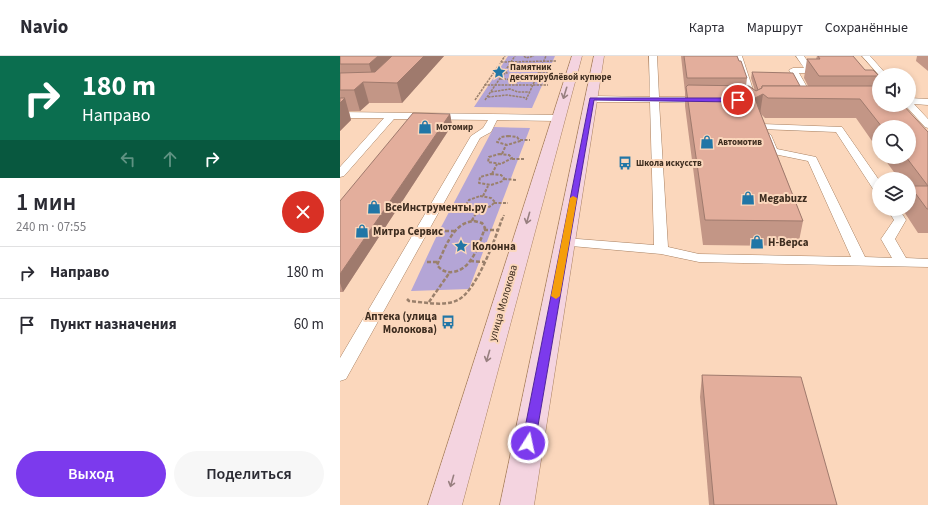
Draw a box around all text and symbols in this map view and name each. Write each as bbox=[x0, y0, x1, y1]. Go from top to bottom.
text: Navio bbox=[20, 14, 68, 41]
text: Карта bbox=[689, 18, 725, 38]
text: Маршрут bbox=[747, 18, 803, 38]
text: Сохранённые bbox=[825, 18, 908, 38]
place label: Памятник десятирублёвой купюре bbox=[510, 61, 612, 84]
place icon: Памятник десятирублёвой купюре bbox=[491, 64, 507, 80]
text: 180 m bbox=[82, 66, 156, 106]
map controls bbox=[872, 68, 916, 216]
button: sound bbox=[872, 68, 916, 112]
icon: right bbox=[16, 72, 68, 124]
pin bbox=[721, 83, 755, 117]
one-way arrow bbox=[561, 87, 568, 100]
icon: arrive bbox=[727, 89, 749, 111]
text: Направо bbox=[82, 103, 150, 128]
shop icon: Мотомир bbox=[417, 119, 433, 135]
button: search bbox=[872, 120, 916, 164]
place label: Мотомир bbox=[436, 121, 473, 134]
shop icon: Автомотив bbox=[699, 134, 715, 150]
place label: Автомотив bbox=[717, 136, 762, 149]
icon: left bbox=[117, 148, 139, 170]
icon: ahead bbox=[159, 148, 181, 170]
icon: right bbox=[201, 148, 223, 170]
bus stop icon: Школа искусств bbox=[617, 155, 633, 171]
place label: Школа искусств bbox=[636, 157, 702, 170]
button: layers bbox=[872, 172, 916, 216]
text: 1 мин bbox=[16, 185, 76, 220]
shop icon: Megabuzz bbox=[740, 190, 756, 206]
button: close bbox=[282, 191, 324, 233]
place label: Megabuzz bbox=[759, 191, 807, 206]
shop icon: ВсеИнструменты.ру bbox=[366, 199, 382, 215]
place label: ВсеИнструменты.ру bbox=[385, 200, 487, 215]
one-way arrow bbox=[524, 211, 531, 224]
text: 240 m · 07:55 bbox=[16, 218, 86, 236]
shop icon: Митра Сервис bbox=[354, 223, 370, 239]
place label: Митра Сервис bbox=[373, 224, 443, 239]
shop icon: Н-Верса bbox=[749, 234, 765, 250]
place label: Н-Верса bbox=[768, 235, 809, 250]
place icon: Колонна bbox=[453, 238, 469, 254]
place label: Колонна bbox=[472, 239, 516, 254]
icon: right bbox=[16, 262, 38, 284]
text: Направо bbox=[50, 262, 109, 283]
text: 180 m bbox=[286, 262, 324, 283]
street label: улица Молокова bbox=[485, 263, 521, 343]
place label: Аптека (улица Молокова) bbox=[364, 309, 437, 337]
icon: arrive bbox=[16, 314, 38, 336]
text: Пункт назначения bbox=[50, 314, 177, 335]
text: 60 m bbox=[294, 314, 324, 335]
bus stop icon: Аптека (улица Молокова) bbox=[440, 314, 456, 330]
one-way arrow bbox=[484, 349, 491, 362]
position arrow bbox=[507, 422, 549, 464]
button: Выход bbox=[16, 451, 166, 497]
button: Поделиться bbox=[174, 451, 324, 497]
one-way arrow bbox=[448, 474, 455, 487]

